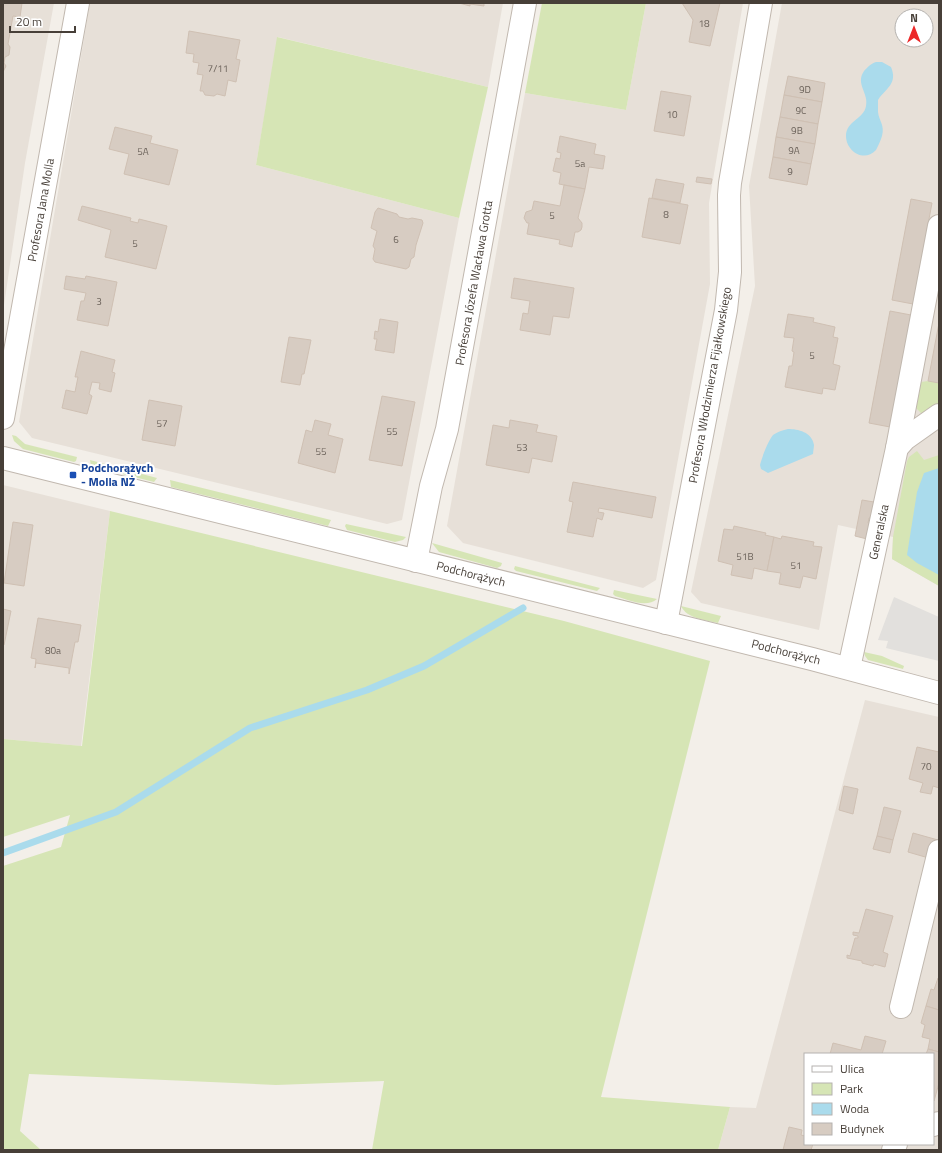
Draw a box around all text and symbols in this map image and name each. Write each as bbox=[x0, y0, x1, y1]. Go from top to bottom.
scale bar bbox=[10, 8, 75, 34]
north arrow bbox=[894, 8, 934, 48]
text: N bbox=[910, 10, 918, 26]
text: 20 m bbox=[16, 12, 42, 31]
house number: 18 bbox=[698, 16, 710, 31]
house number: 7/11 bbox=[208, 61, 228, 76]
house number: 9D bbox=[799, 82, 811, 97]
house number: 9C bbox=[795, 103, 807, 118]
house number: 10 bbox=[666, 107, 678, 122]
house number: 9B bbox=[791, 123, 803, 138]
house number: 9A bbox=[788, 143, 800, 158]
house number: 5A bbox=[137, 144, 149, 159]
house number: 5a bbox=[575, 156, 585, 171]
street label: Profesora Jana Molla bbox=[22, 157, 59, 263]
house number: 9 bbox=[787, 164, 793, 179]
street label: Profesora Józefa Wacława Grotta bbox=[450, 199, 497, 367]
house number: 8 bbox=[663, 207, 669, 222]
house number: 5 bbox=[549, 208, 555, 223]
house number: 6 bbox=[393, 232, 399, 247]
house number: 5 bbox=[132, 236, 138, 251]
street label: Profesora Włodzimierza Fijałkowskiego bbox=[683, 285, 736, 485]
house number: 3 bbox=[96, 294, 102, 309]
house number: 5 bbox=[809, 348, 815, 363]
house number: 57 bbox=[156, 416, 168, 431]
house number: 55 bbox=[386, 424, 398, 439]
house number: 53 bbox=[516, 440, 528, 455]
house number: 55 bbox=[315, 444, 327, 459]
place label: Podchorążych - Molla NŻ bbox=[81, 458, 153, 491]
marker: Podchorążych - Molla NŻ bbox=[68, 470, 78, 480]
street label: Generalska bbox=[863, 502, 894, 561]
house number: 51B bbox=[736, 549, 754, 564]
street label: Podchorążych bbox=[434, 556, 508, 591]
house number: 51 bbox=[790, 558, 802, 573]
street label: Podchorążych bbox=[749, 634, 823, 669]
house number: 80a bbox=[45, 643, 61, 658]
house number: 70 bbox=[920, 759, 932, 774]
legend bbox=[804, 1053, 934, 1145]
text: Ulica bbox=[840, 1059, 864, 1078]
text: Park bbox=[840, 1079, 863, 1098]
text: Woda bbox=[840, 1099, 869, 1118]
text: Budynek bbox=[840, 1119, 884, 1138]

